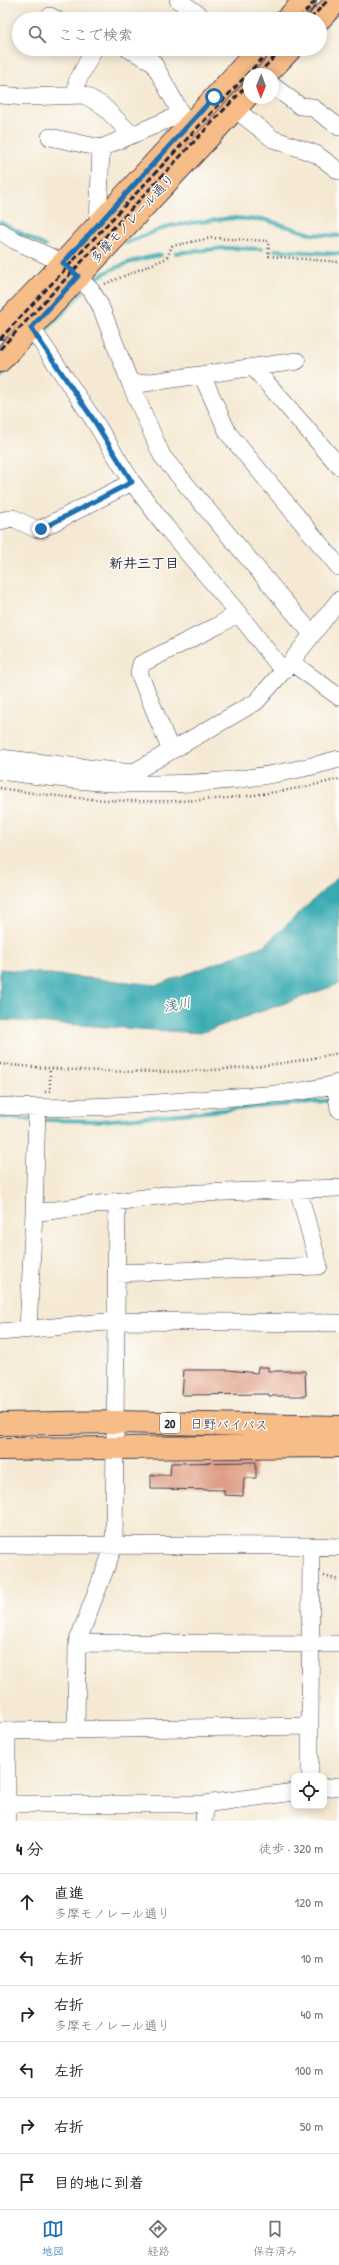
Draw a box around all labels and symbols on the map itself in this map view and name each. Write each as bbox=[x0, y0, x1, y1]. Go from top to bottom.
north arrow bbox=[243, 68, 279, 104]
route start bbox=[205, 88, 223, 106]
street label: 多摩モノレール通り bbox=[86, 169, 178, 267]
route end bbox=[32, 520, 50, 538]
district label: 新井三丁目 bbox=[109, 553, 179, 572]
water label: 浅川 bbox=[161, 992, 193, 1016]
road number: 20 bbox=[160, 1413, 180, 1433]
street label: 日野バイパス bbox=[190, 1414, 268, 1434]

